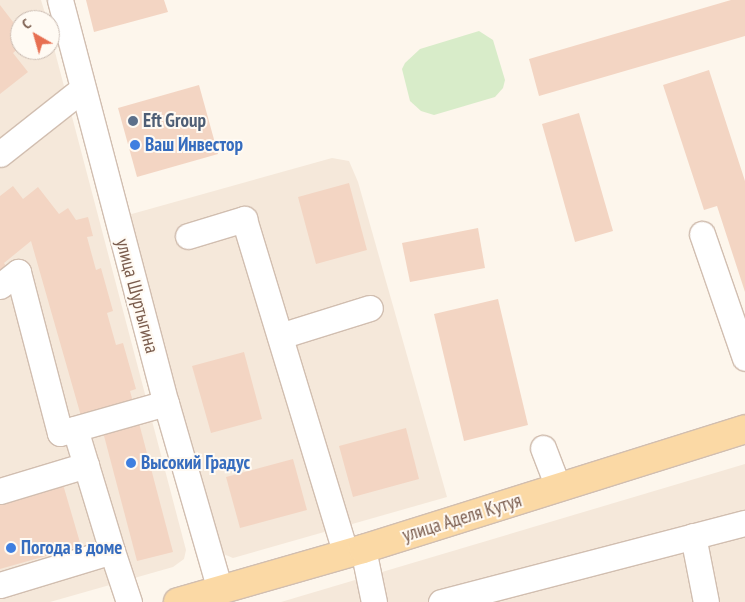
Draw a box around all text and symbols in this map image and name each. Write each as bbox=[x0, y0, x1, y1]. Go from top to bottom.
north arrow bbox=[10, 10, 60, 60]
text: С bbox=[18, 15, 34, 33]
place label: Eft Group bbox=[143, 110, 206, 132]
marker: Eft Group bbox=[127, 115, 139, 127]
place label: Ваш Инвестор bbox=[145, 134, 243, 156]
marker: Ваш Инвестор bbox=[129, 139, 141, 151]
street label: улица Шуртыгина bbox=[111, 236, 163, 356]
place label: Высокий Градус bbox=[141, 452, 250, 474]
marker: Высокий Градус bbox=[125, 457, 137, 469]
street label: улица Аделя Кутуя bbox=[399, 489, 525, 547]
place label: Погода в доме bbox=[21, 537, 122, 559]
marker: Погода в доме bbox=[5, 542, 17, 554]

